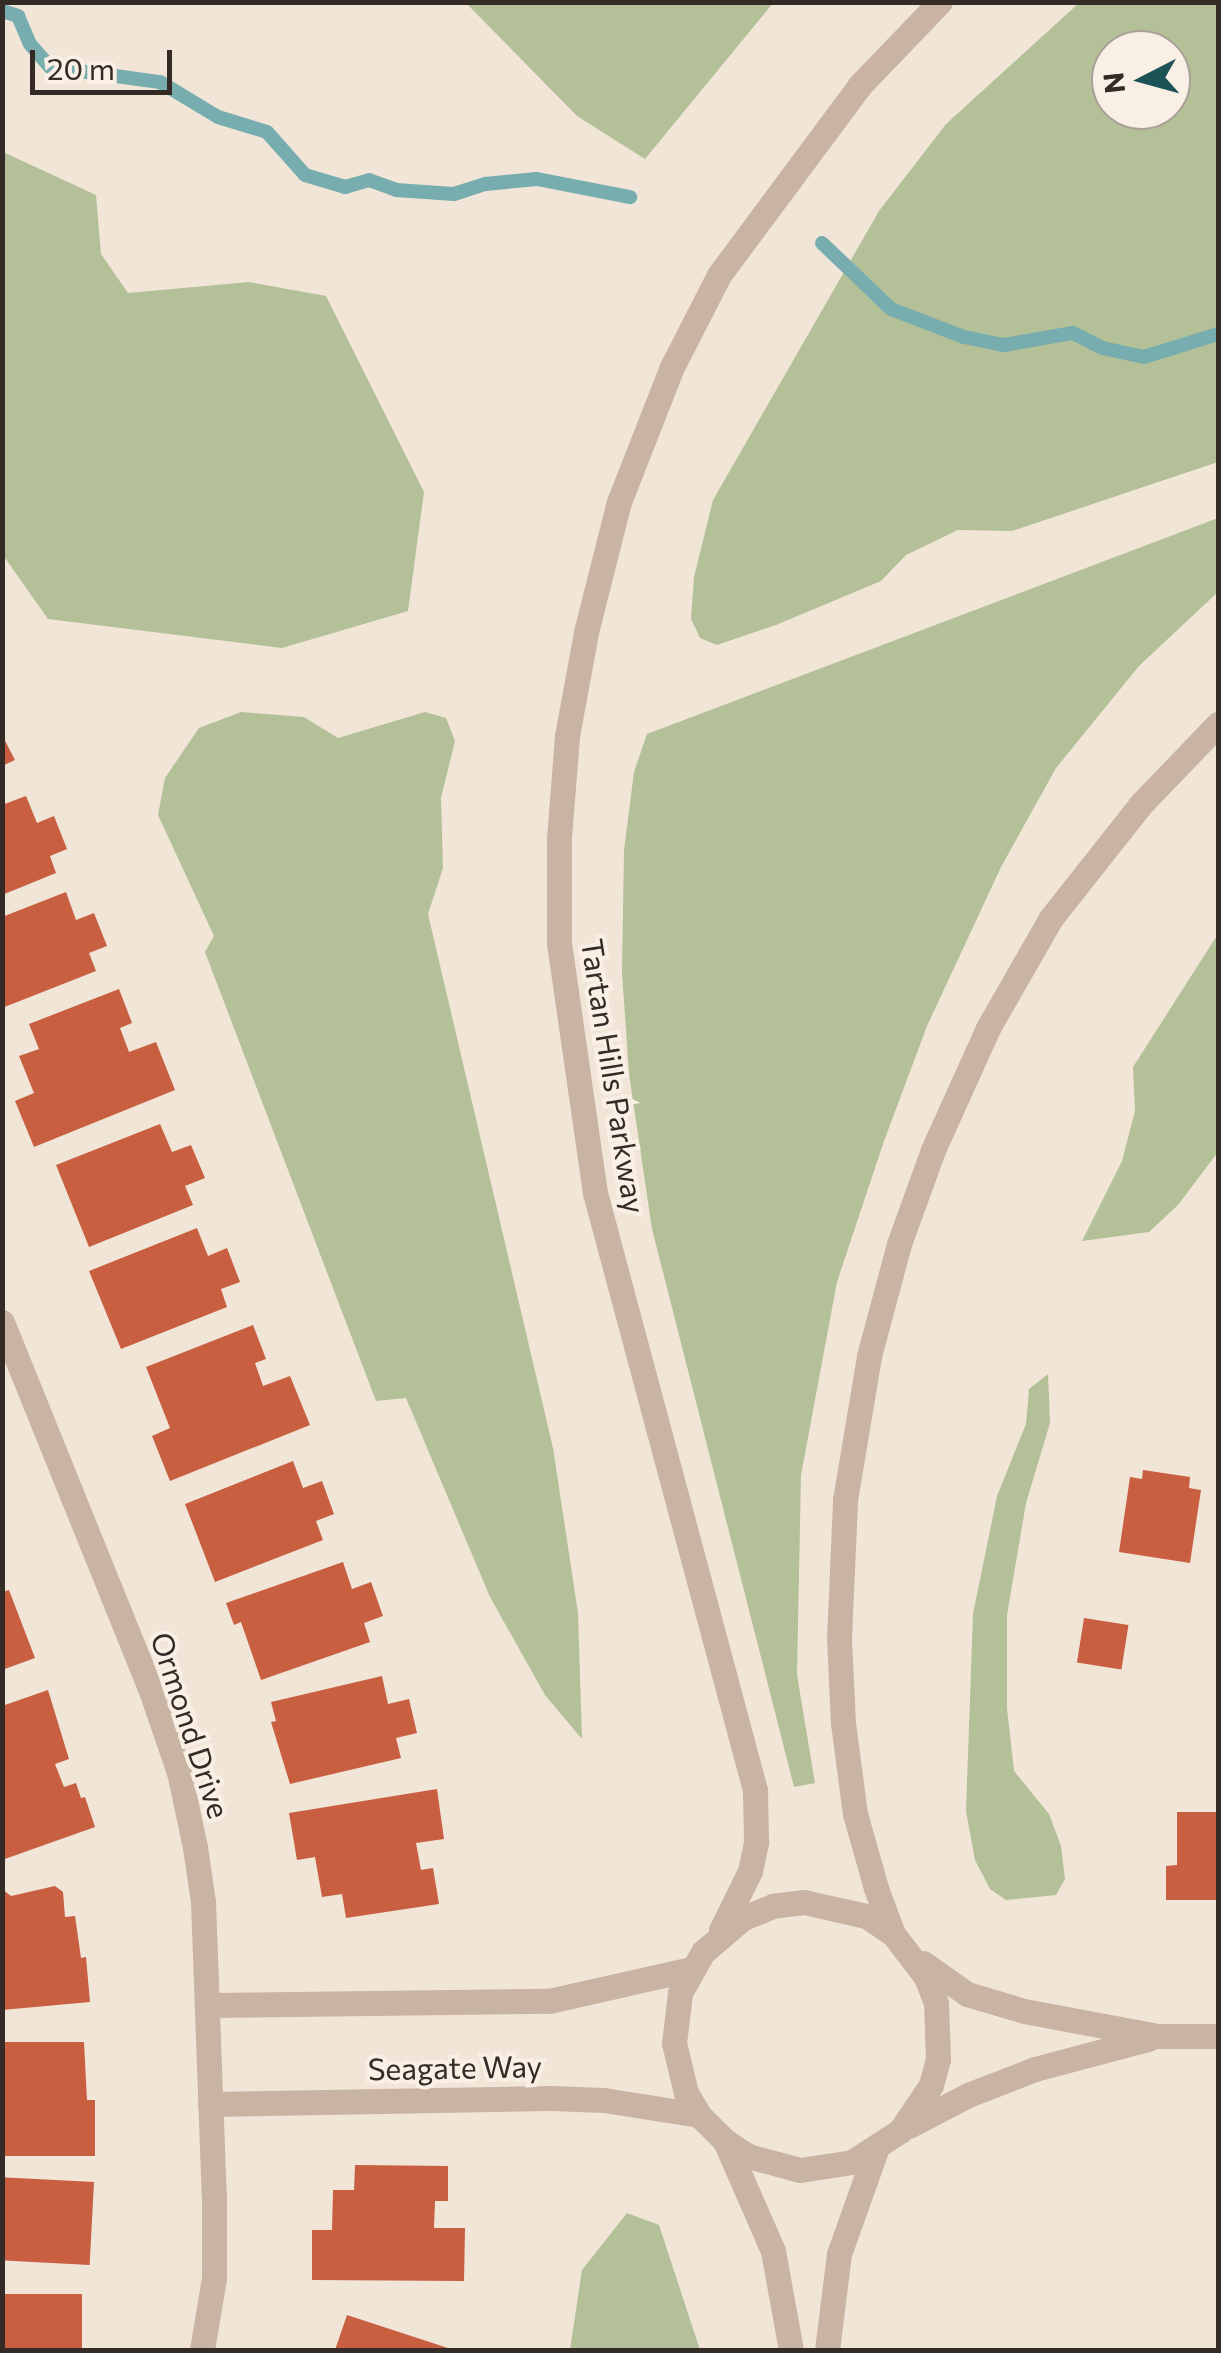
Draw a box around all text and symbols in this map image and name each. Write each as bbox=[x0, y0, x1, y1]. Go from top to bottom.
scale bar bbox=[35, 30, 178, 92]
north arrow bbox=[1091, 30, 1191, 130]
text: 20 m bbox=[47, 49, 115, 86]
text: N bbox=[1095, 71, 1131, 95]
street label: Tartan Hills Parkway bbox=[575, 936, 653, 1216]
street label: Ormond Drive bbox=[144, 1628, 238, 1822]
street label: Seagate Way bbox=[368, 2047, 542, 2087]

